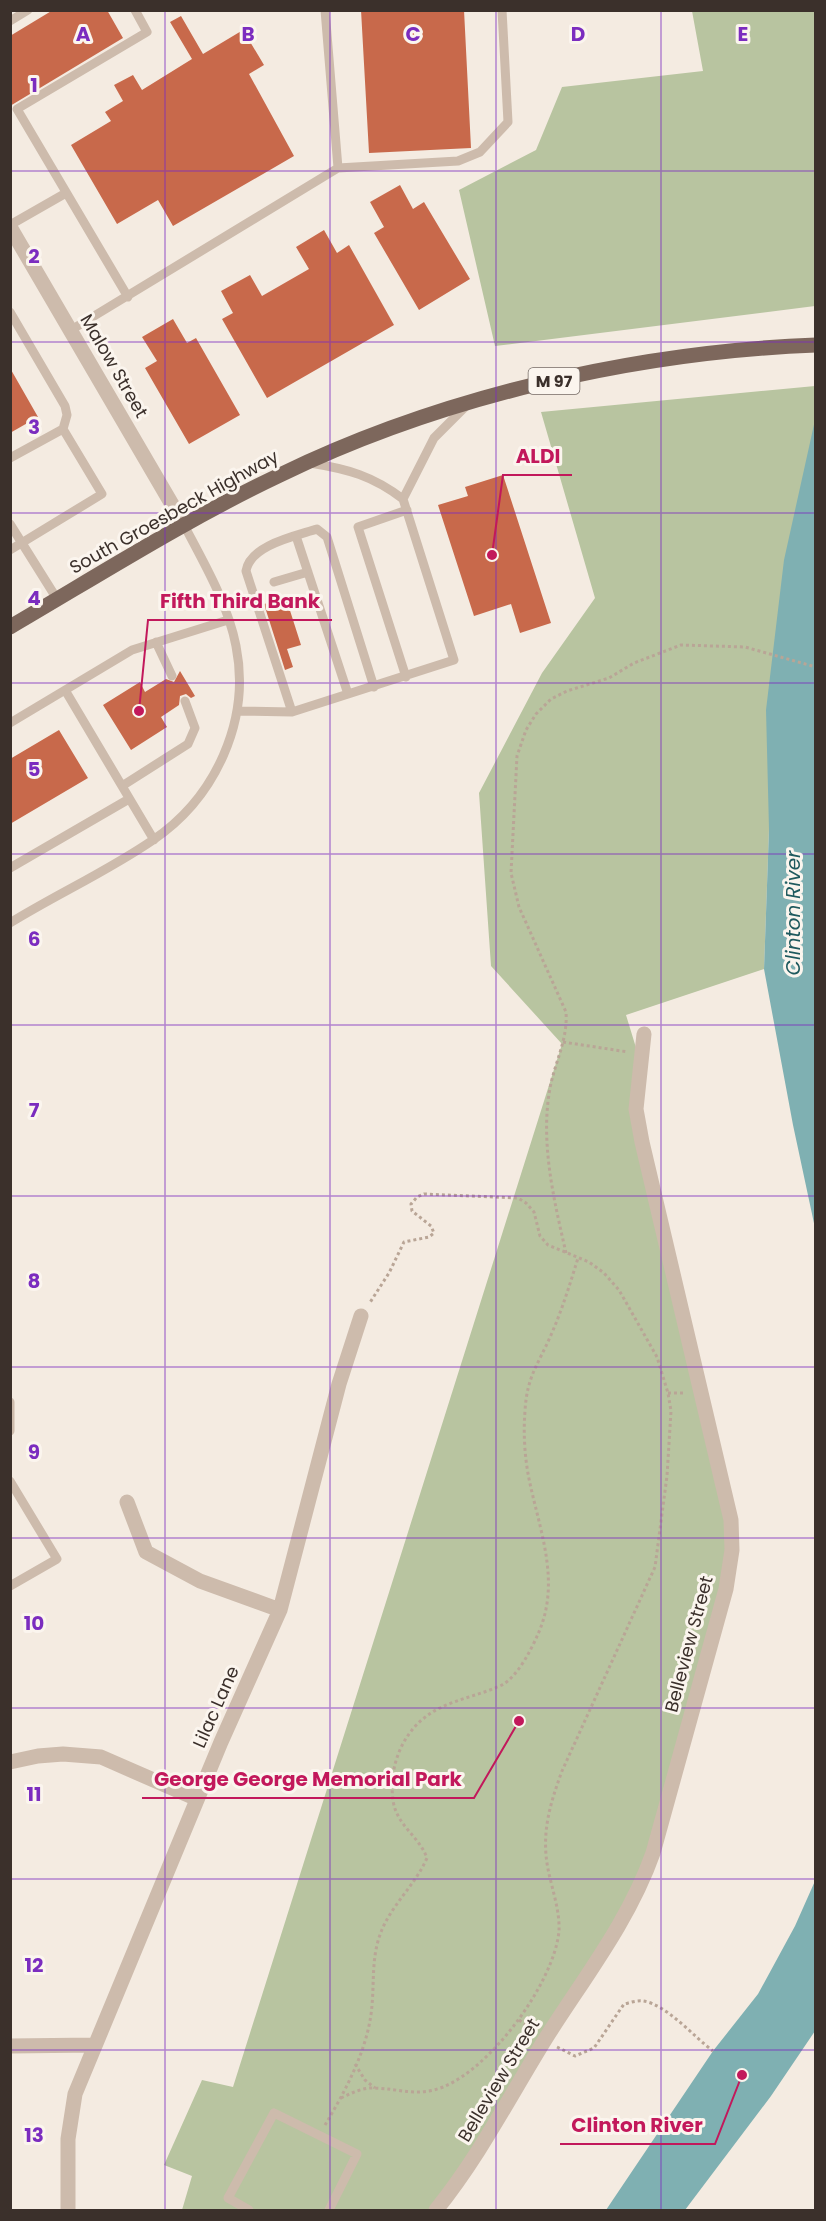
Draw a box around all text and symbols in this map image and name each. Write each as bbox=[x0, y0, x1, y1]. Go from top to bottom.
text: A bbox=[76, 20, 91, 48]
text: B bbox=[241, 20, 255, 48]
text: C bbox=[405, 20, 421, 48]
text: D bbox=[571, 20, 585, 48]
text: E bbox=[738, 20, 748, 48]
text: 1 bbox=[30, 71, 38, 99]
text: 2 bbox=[28, 242, 40, 270]
street label: Malow Street bbox=[75, 309, 154, 422]
road number: M 97 bbox=[528, 368, 580, 394]
text: 3 bbox=[28, 413, 40, 441]
callout: ALDI bbox=[503, 437, 572, 475]
text: ALDI bbox=[516, 442, 560, 470]
street label: South Groesbeck Highway bbox=[65, 444, 283, 580]
callout: Fifth Third Bank bbox=[148, 582, 332, 620]
text: 4 bbox=[27, 584, 41, 612]
text: Fifth Third Bank bbox=[160, 587, 321, 615]
text: 5 bbox=[28, 755, 41, 783]
water label: Clinton River bbox=[779, 850, 807, 976]
text: 6 bbox=[28, 925, 40, 953]
text: 7 bbox=[29, 1096, 40, 1124]
text: 8 bbox=[28, 1267, 40, 1295]
text: 9 bbox=[28, 1438, 40, 1466]
street label: Belleview Street bbox=[658, 1573, 719, 1715]
text: 10 bbox=[24, 1609, 44, 1637]
street label: Lilac Lane bbox=[186, 1662, 245, 1752]
callout: George George Memorial Park bbox=[142, 1760, 474, 1798]
text: George George Memorial Park bbox=[154, 1765, 463, 1793]
text: 11 bbox=[26, 1780, 42, 1808]
text: 12 bbox=[25, 1951, 43, 1979]
street label: Belleview Street bbox=[452, 2013, 545, 2146]
callout: Clinton River bbox=[560, 2106, 715, 2144]
text: Clinton River bbox=[571, 2111, 703, 2139]
text: 13 bbox=[24, 2121, 44, 2149]

